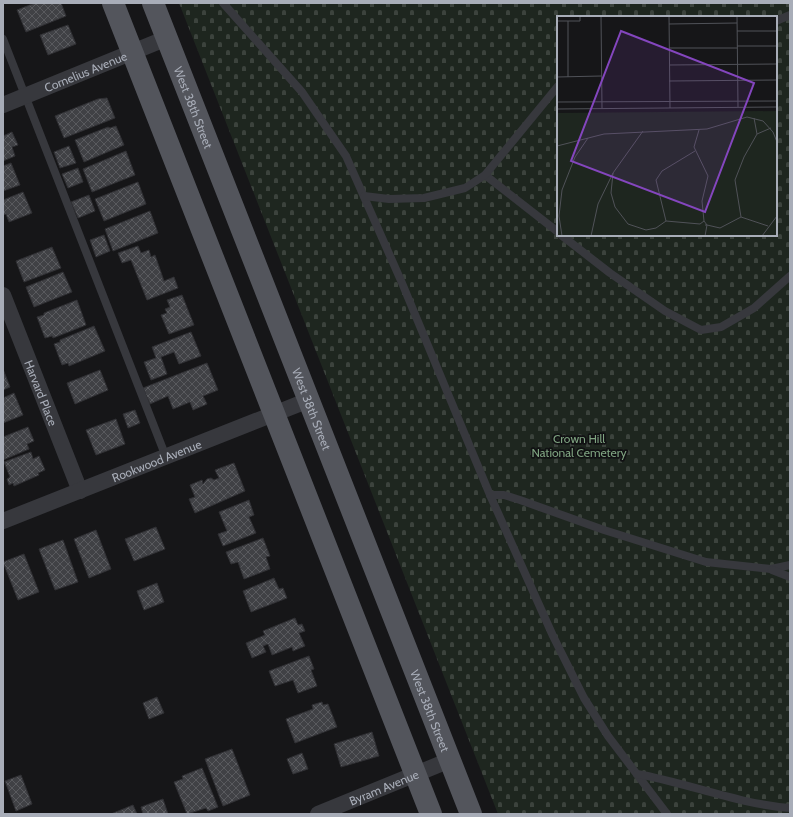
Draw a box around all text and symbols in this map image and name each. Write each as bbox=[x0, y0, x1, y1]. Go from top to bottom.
inset map bbox=[557, 16, 777, 236]
street label: Cornelius Avenue bbox=[42, 48, 129, 95]
street label: West 38th Street bbox=[171, 64, 217, 150]
street label: Harvard Place bbox=[22, 358, 61, 428]
street label: West 38th Street bbox=[289, 366, 335, 452]
park label: Crown Hill National Cemetery bbox=[531, 431, 627, 460]
street label: Rookwood Avenue bbox=[110, 436, 203, 485]
street label: West 38th Street bbox=[408, 667, 453, 754]
street label: Byram Avenue bbox=[347, 766, 421, 808]

